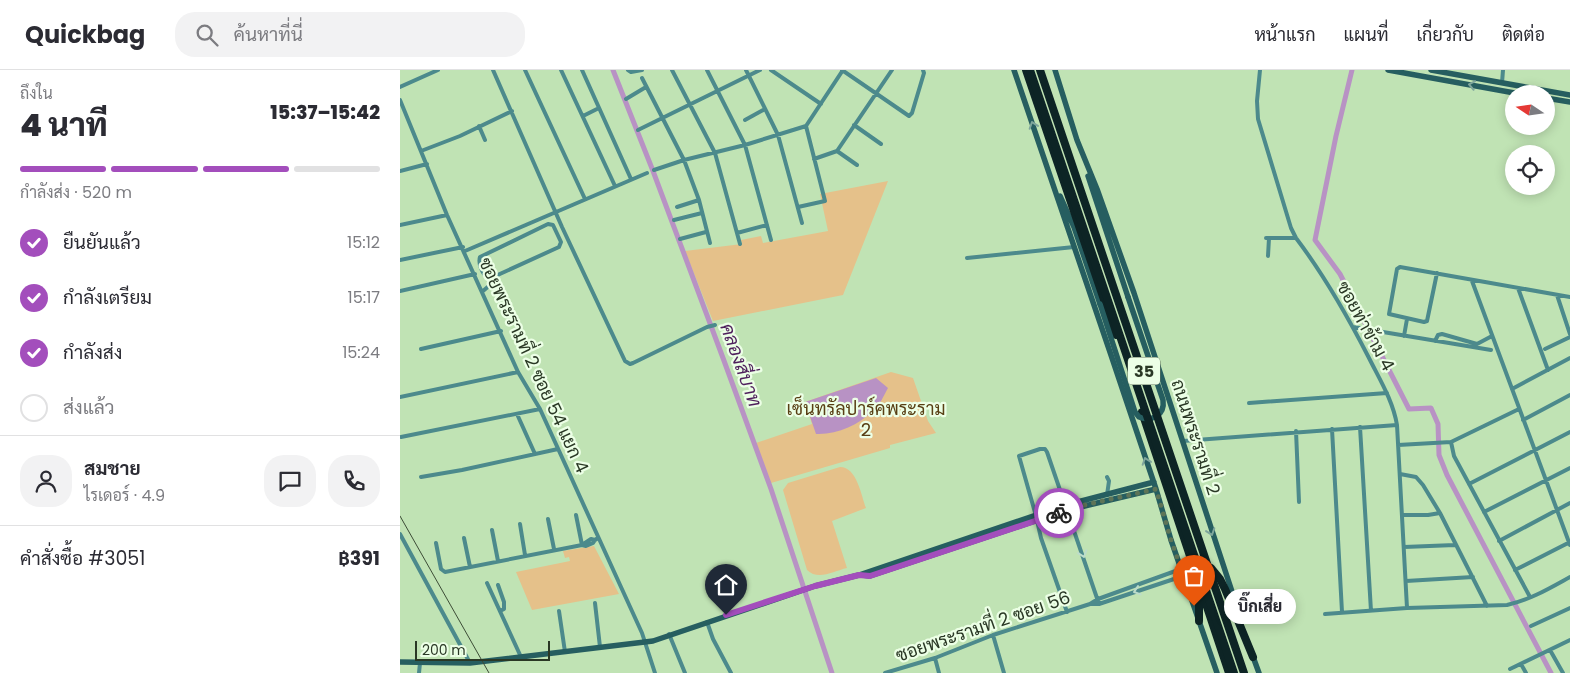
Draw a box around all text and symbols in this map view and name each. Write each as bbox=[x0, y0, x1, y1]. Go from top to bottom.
search box bbox=[175, 12, 525, 57]
text: Quickbag bbox=[25, 18, 145, 51]
icon: search bbox=[193, 21, 221, 49]
text: ค้นหาที่นี่ bbox=[233, 21, 303, 48]
text: หน้าแรก bbox=[1254, 22, 1316, 47]
text: แผนที่ bbox=[1344, 22, 1388, 47]
text: เกี่ยวกับ bbox=[1416, 22, 1474, 47]
text: ติดต่อ bbox=[1502, 22, 1545, 47]
one-way arrow bbox=[1468, 81, 1476, 91]
text: ถึงใน bbox=[20, 82, 53, 105]
north arrow bbox=[1505, 85, 1555, 135]
map controls bbox=[1505, 85, 1555, 195]
text: 15:37–15:42 bbox=[270, 99, 380, 126]
text: 4 นาที bbox=[20, 102, 108, 147]
one-way arrow bbox=[1029, 122, 1039, 130]
button: locate bbox=[1505, 145, 1555, 195]
text: กำลังส่ง · 520 m bbox=[20, 181, 132, 204]
icon: check bbox=[20, 229, 48, 257]
text: ยืนยันแล้ว bbox=[63, 229, 141, 256]
text: 15:12 bbox=[347, 231, 380, 254]
street label: ซอยพระรามที่ 2 ซอย 54 แยก 4 bbox=[473, 252, 598, 477]
street label: ซอยท่าข้าม 4 bbox=[1331, 277, 1401, 375]
icon: check bbox=[20, 284, 48, 312]
text: กำลังเตรียม bbox=[63, 284, 152, 311]
text: 15:17 bbox=[348, 286, 380, 309]
water label: คลองสี่บาท bbox=[713, 318, 772, 411]
icon: check bbox=[20, 339, 48, 367]
text: กำลังส่ง bbox=[63, 339, 122, 366]
text: 15:24 bbox=[342, 341, 380, 364]
road number: 35 bbox=[1128, 358, 1160, 384]
street label: ถนนพระรามที่ 2 bbox=[1166, 375, 1229, 498]
text: ส่งแล้ว bbox=[63, 394, 114, 421]
park label: เซ็นทรัลปาร์คพระราม 2 bbox=[787, 395, 945, 442]
button: person bbox=[20, 455, 72, 507]
text: สมชาย bbox=[84, 455, 141, 482]
button: chat bbox=[264, 455, 316, 507]
button: phone bbox=[328, 455, 380, 507]
one-way arrow bbox=[1142, 457, 1152, 465]
text: ไรเดอร์ · 4.9 bbox=[84, 484, 165, 507]
courier bbox=[1034, 488, 1084, 538]
icon: bike bbox=[1045, 499, 1073, 527]
one-way arrow bbox=[1205, 527, 1215, 535]
text: คำสั่งซื้อ #3051 bbox=[20, 545, 145, 572]
text: ฿391 bbox=[338, 545, 380, 572]
one-way arrow bbox=[1077, 550, 1087, 558]
pin bbox=[1173, 555, 1215, 606]
icon: bag bbox=[1180, 562, 1208, 590]
pin bbox=[705, 564, 747, 615]
icon: home bbox=[712, 571, 740, 599]
street label: ซอยพระรามที่ 2 ซอย 56 bbox=[891, 582, 1074, 668]
one-way arrow bbox=[1133, 586, 1142, 596]
callout: บิ๊กเสี่ย bbox=[1224, 588, 1296, 624]
text: บิ๊กเสี่ย bbox=[1238, 595, 1282, 618]
scale bar bbox=[415, 638, 550, 661]
text: 200 m bbox=[422, 640, 466, 660]

